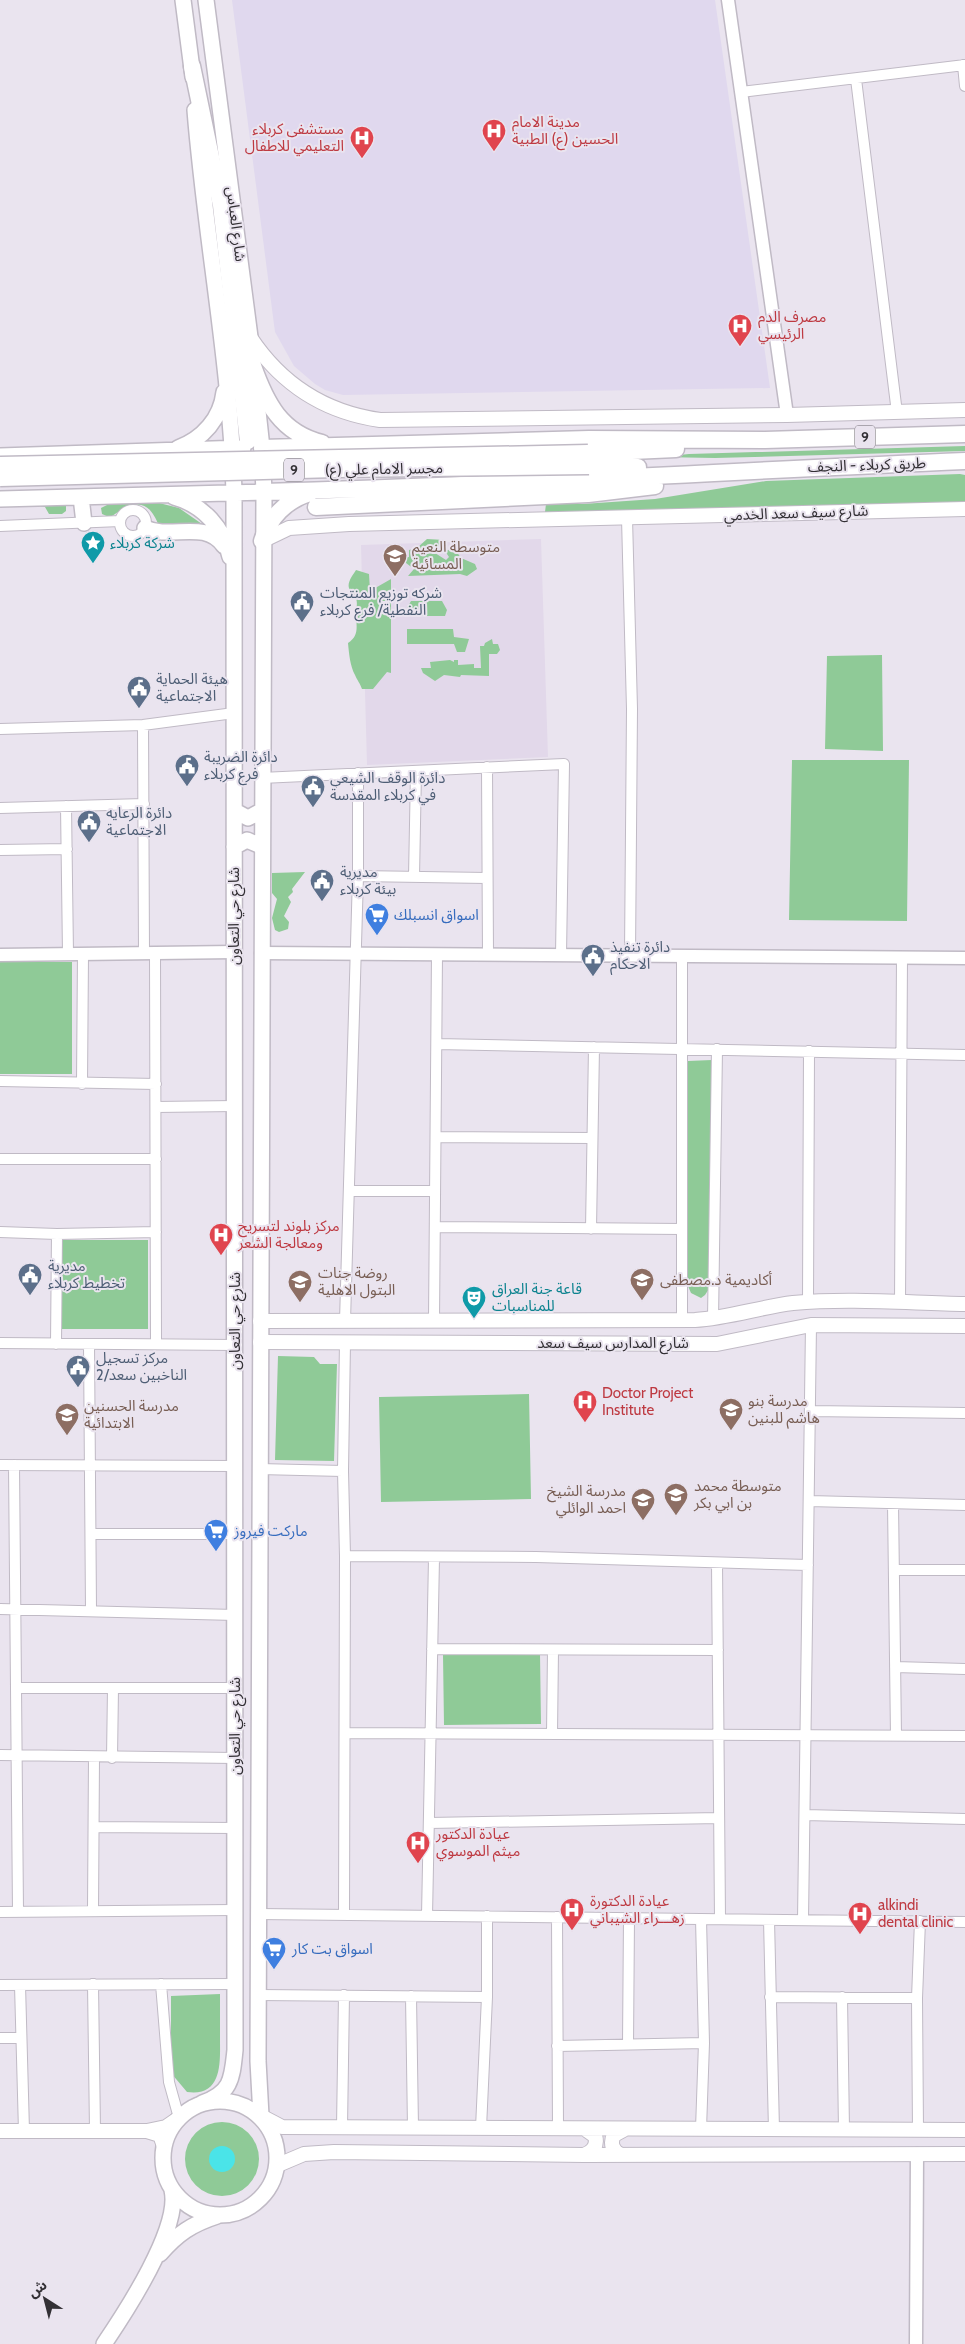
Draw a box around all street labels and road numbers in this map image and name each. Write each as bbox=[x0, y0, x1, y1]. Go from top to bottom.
street label: شارع العباس bbox=[219, 185, 250, 263]
road number: 9 bbox=[855, 426, 875, 448]
street label: طريق كربلاء - النجف bbox=[808, 454, 926, 477]
road number: 9 bbox=[284, 458, 304, 482]
street label: مجسر الامام علي (ع) bbox=[325, 459, 443, 482]
street label: شارع سيف سعد الخدمي bbox=[723, 501, 869, 528]
street label: شارع حي التعاون bbox=[225, 867, 246, 965]
street label: شارع حي التعاون bbox=[226, 1272, 247, 1370]
street label: شارع المدارس سيف سعد bbox=[537, 1334, 689, 1355]
street label: شارع حي التعاون bbox=[226, 1677, 247, 1775]

